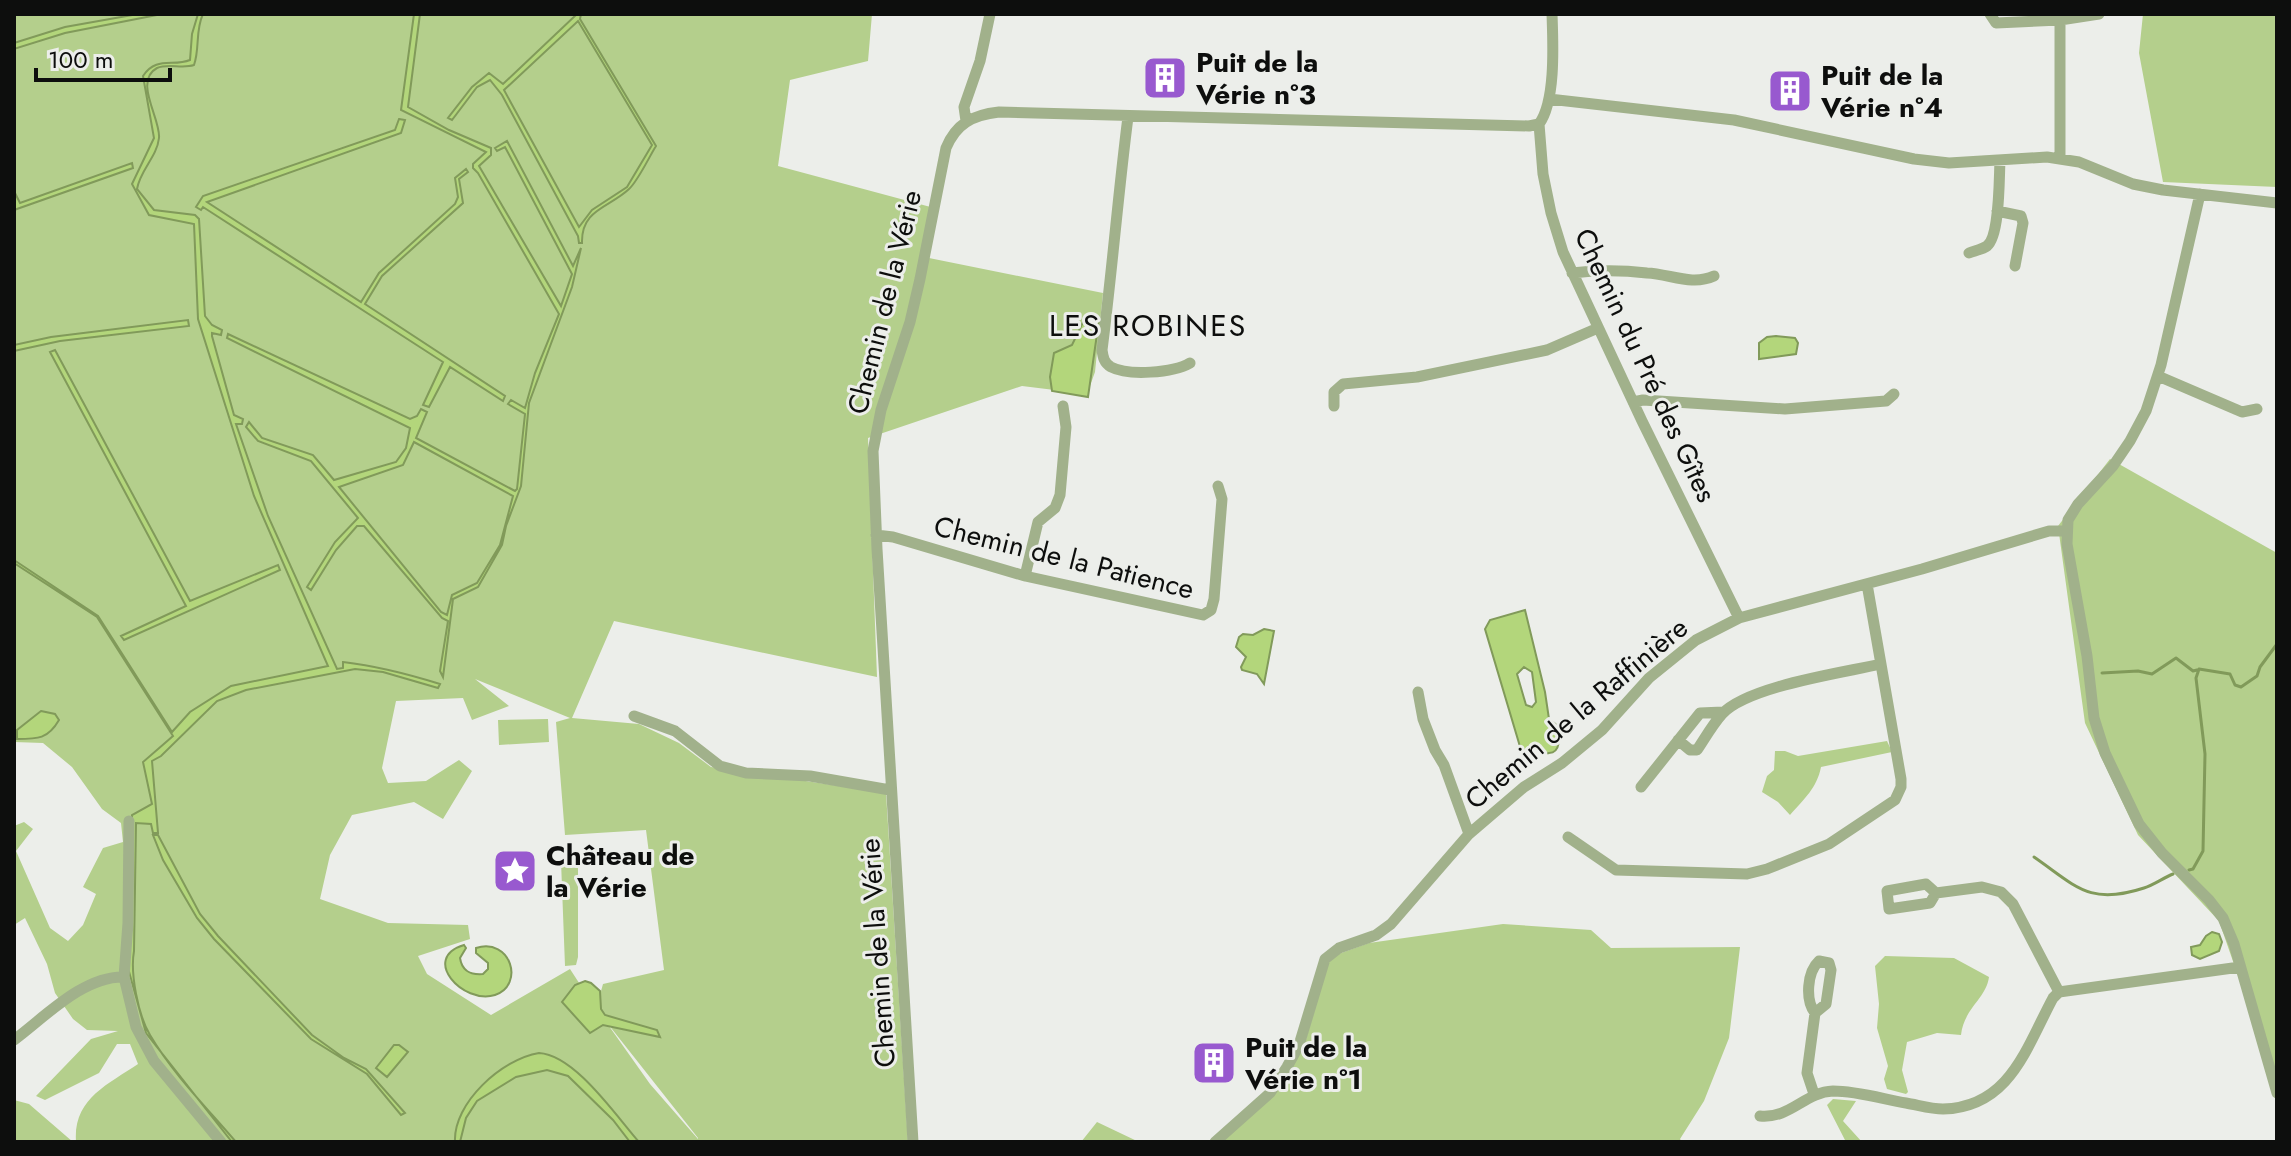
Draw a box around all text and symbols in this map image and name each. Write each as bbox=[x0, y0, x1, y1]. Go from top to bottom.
scale bar bbox=[36, 32, 170, 82]
text: 100 m bbox=[48, 42, 114, 77]
place label: Puit de la Vérie n°3 bbox=[1195, 42, 1318, 115]
building icon: Puit de la Vérie n°3 bbox=[1141, 54, 1189, 102]
place label: Puit de la Vérie n°4 bbox=[1820, 55, 1943, 128]
building icon: Puit de la Vérie n°4 bbox=[1766, 67, 1814, 115]
street label: Chemin de la Vérie bbox=[837, 186, 932, 418]
street label: Chemin du Pré des Gîtes bbox=[1564, 222, 1727, 509]
district label: LES ROBINES bbox=[1049, 304, 1247, 347]
street label: Chemin de la Patience bbox=[930, 505, 1198, 610]
street label: Chemin de la Raffinière bbox=[1456, 608, 1697, 819]
place label: Château de la Vérie bbox=[546, 835, 695, 908]
street label: Chemin de la Vérie bbox=[849, 837, 906, 1069]
place icon: Château de la Vérie bbox=[491, 847, 539, 895]
place label: Puit de la Vérie n°1 bbox=[1244, 1027, 1367, 1100]
building icon: Puit de la Vérie n°1 bbox=[1190, 1039, 1238, 1087]

